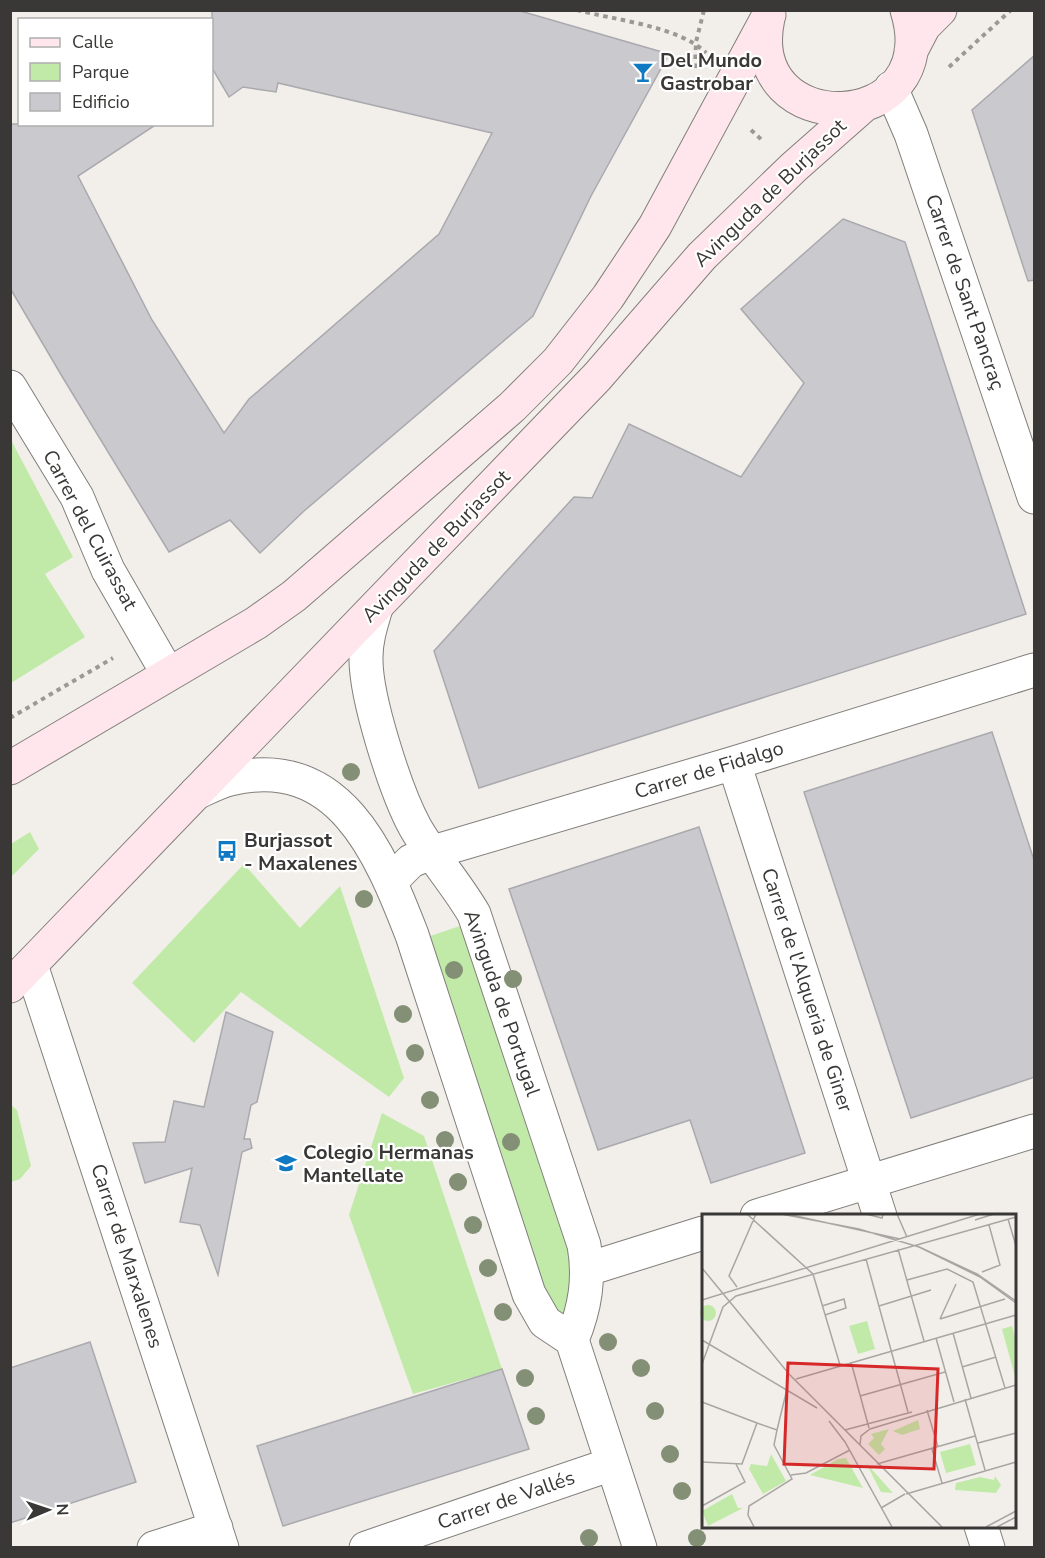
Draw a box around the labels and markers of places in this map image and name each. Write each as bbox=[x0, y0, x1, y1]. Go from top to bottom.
place label: Del Mundo Gastrobar bbox=[660, 47, 762, 97]
bar icon: Del Mundo Gastrobar bbox=[631, 60, 655, 84]
place label: Burjassot - Maxalenes bbox=[244, 827, 358, 877]
bus stop icon: Burjassot - Maxalenes bbox=[215, 839, 239, 863]
place label: Colegio Hermanas Mantellate bbox=[303, 1139, 474, 1189]
school or university icon: Colegio Hermanas Mantellate bbox=[274, 1151, 298, 1175]

